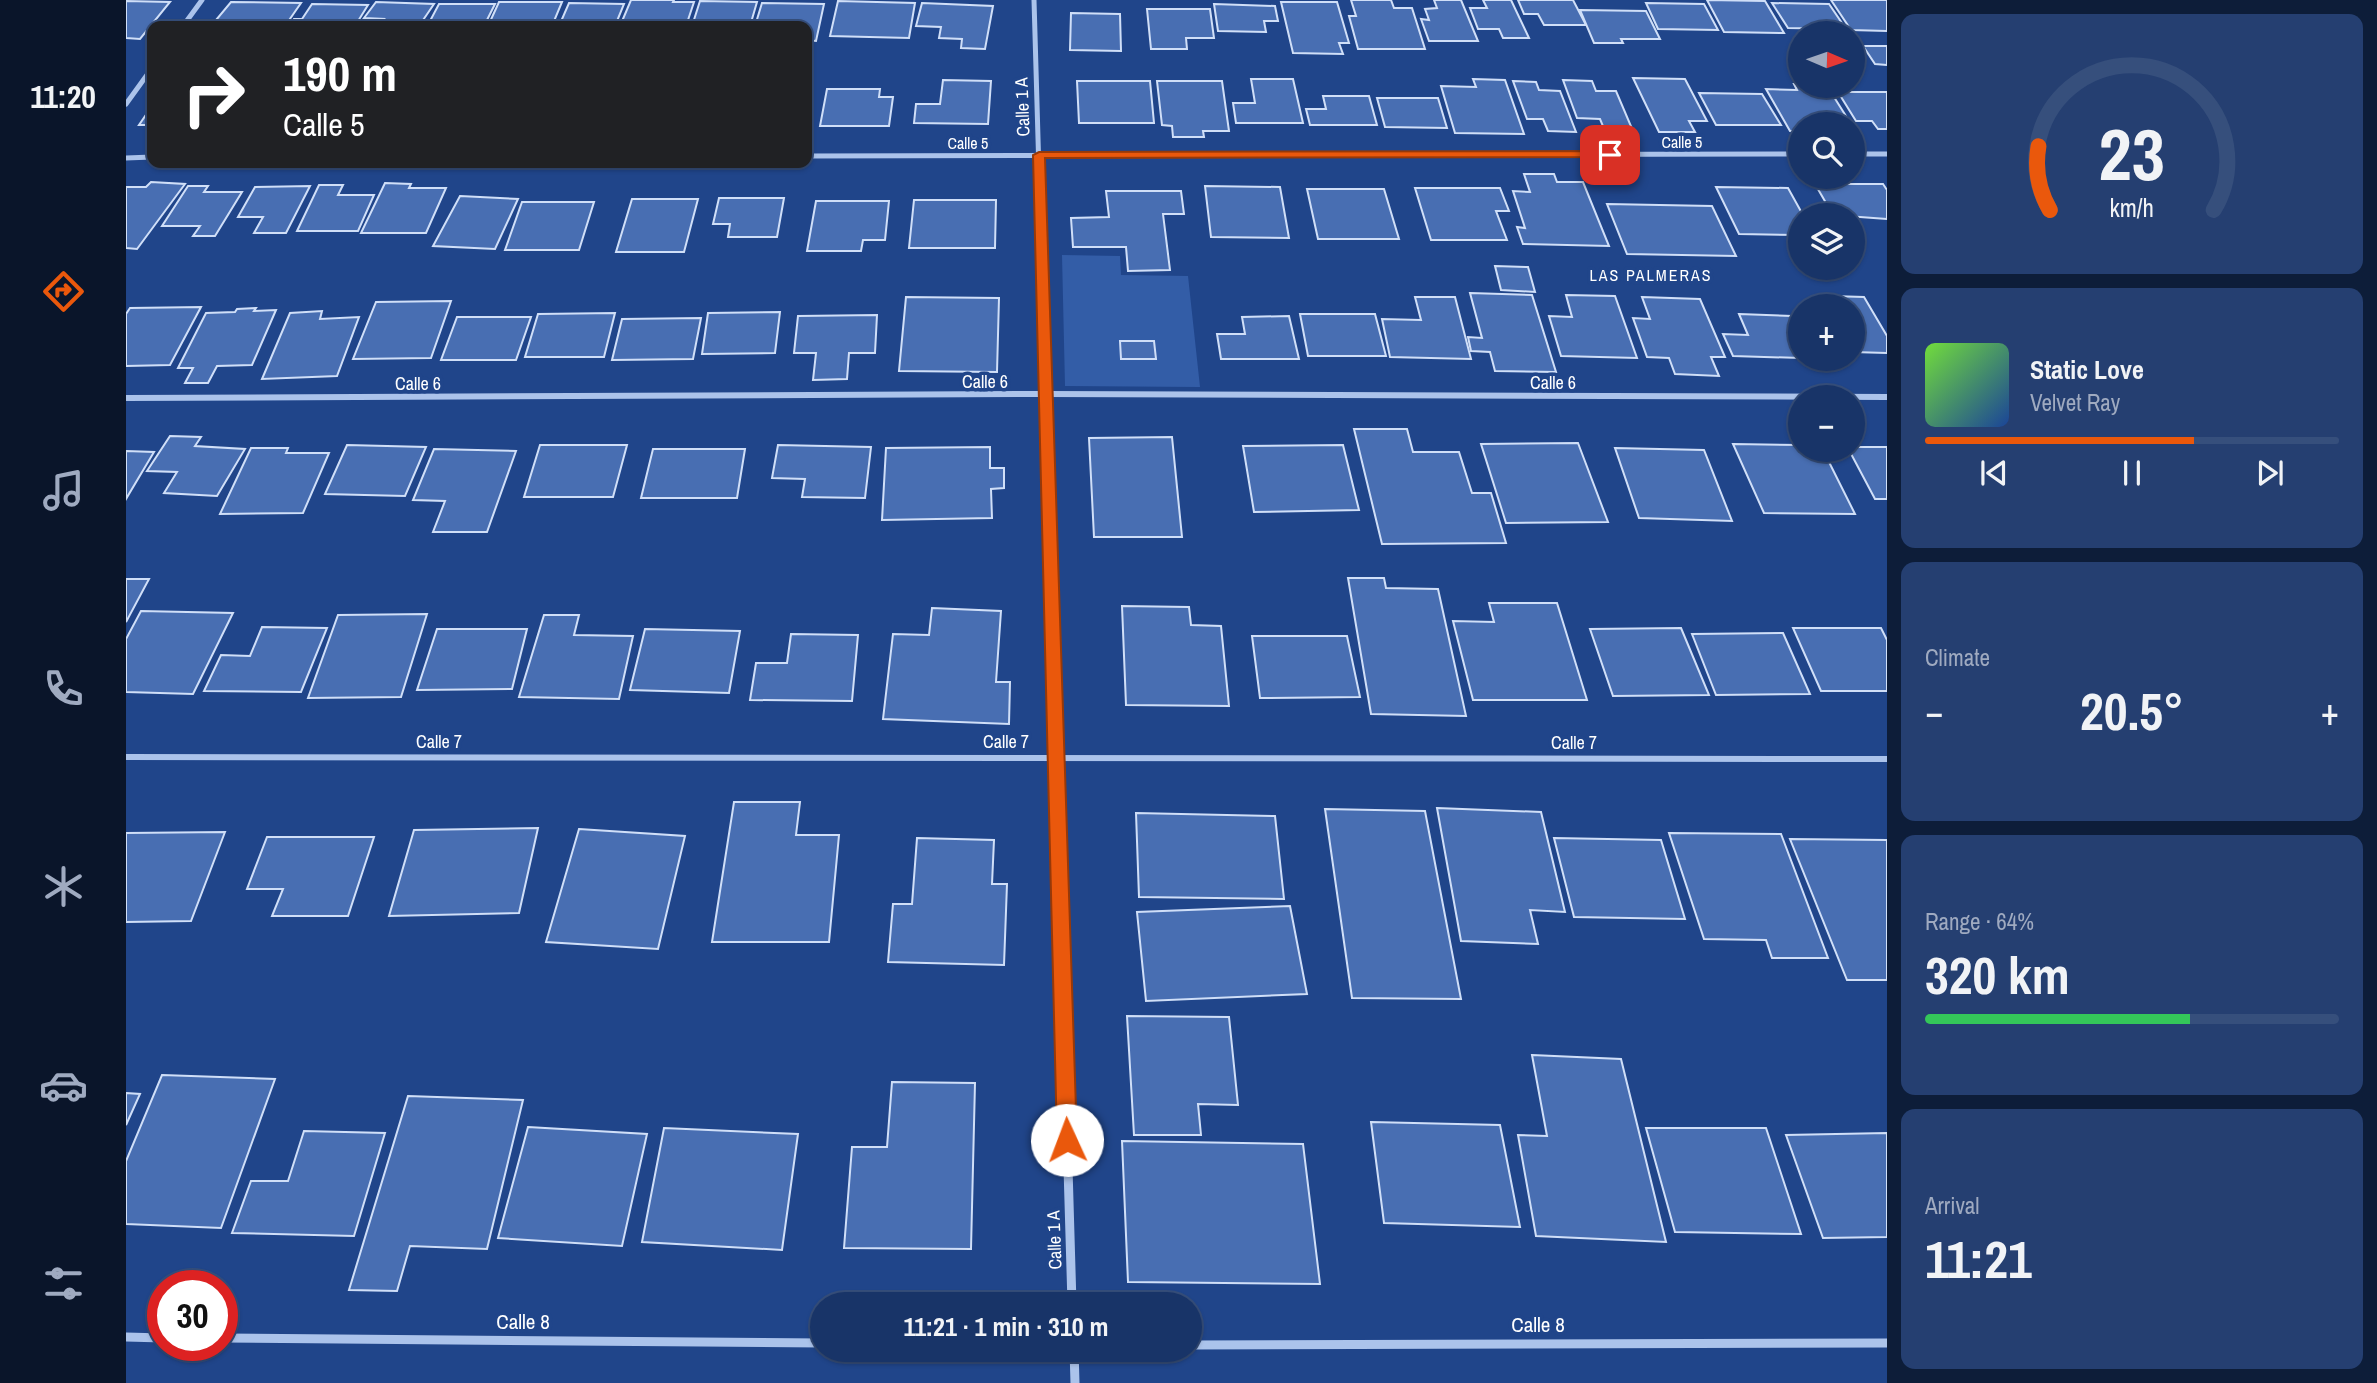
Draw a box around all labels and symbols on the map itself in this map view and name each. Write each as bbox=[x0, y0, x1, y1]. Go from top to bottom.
north arrow bbox=[1788, 21, 1866, 98]
street label: Calle 1 A bbox=[1008, 77, 1036, 137]
pin bbox=[1580, 125, 1640, 185]
street label: Calle 5 bbox=[1662, 131, 1702, 153]
street label: Calle 5 bbox=[948, 132, 988, 154]
district label: LAS PALMERAS bbox=[1590, 264, 1712, 286]
street label: Calle 6 bbox=[962, 369, 1008, 394]
street label: Calle 6 bbox=[1530, 370, 1576, 395]
street label: Calle 6 bbox=[395, 371, 441, 396]
street label: Calle 7 bbox=[416, 729, 462, 754]
street label: Calle 7 bbox=[983, 729, 1029, 754]
street label: Calle 7 bbox=[1551, 730, 1597, 755]
position arrow bbox=[1030, 1103, 1104, 1177]
street label: Calle 1 A bbox=[1040, 1210, 1068, 1270]
speed limit sign: 30 bbox=[147, 1270, 238, 1361]
street label: Calle 8 bbox=[496, 1307, 550, 1336]
street label: Calle 8 bbox=[1511, 1310, 1565, 1339]

